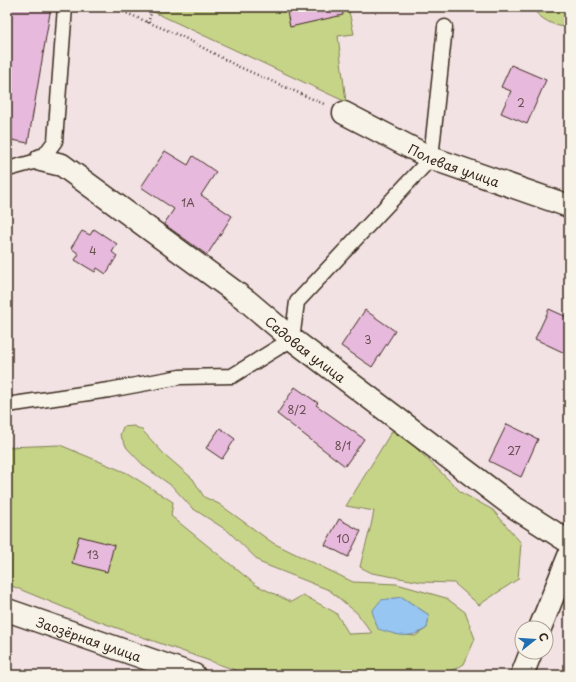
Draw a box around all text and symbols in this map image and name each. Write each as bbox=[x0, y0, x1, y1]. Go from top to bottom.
house number: 2 bbox=[517, 94, 525, 111]
street label: Полевая улица bbox=[405, 138, 503, 191]
house number: 1А bbox=[181, 194, 195, 211]
house number: 4 bbox=[89, 242, 97, 259]
street label: Садовая улица bbox=[261, 311, 351, 387]
house number: 3 bbox=[364, 331, 372, 348]
house number: 8/2 bbox=[287, 401, 307, 418]
house number: 8/1 bbox=[335, 437, 351, 454]
house number: 27 bbox=[507, 442, 521, 459]
house number: 10 bbox=[337, 530, 349, 547]
house number: 13 bbox=[87, 546, 99, 563]
street label: Заозёрная улица bbox=[34, 612, 145, 666]
north arrow bbox=[514, 620, 554, 660]
text: С bbox=[535, 630, 553, 643]

